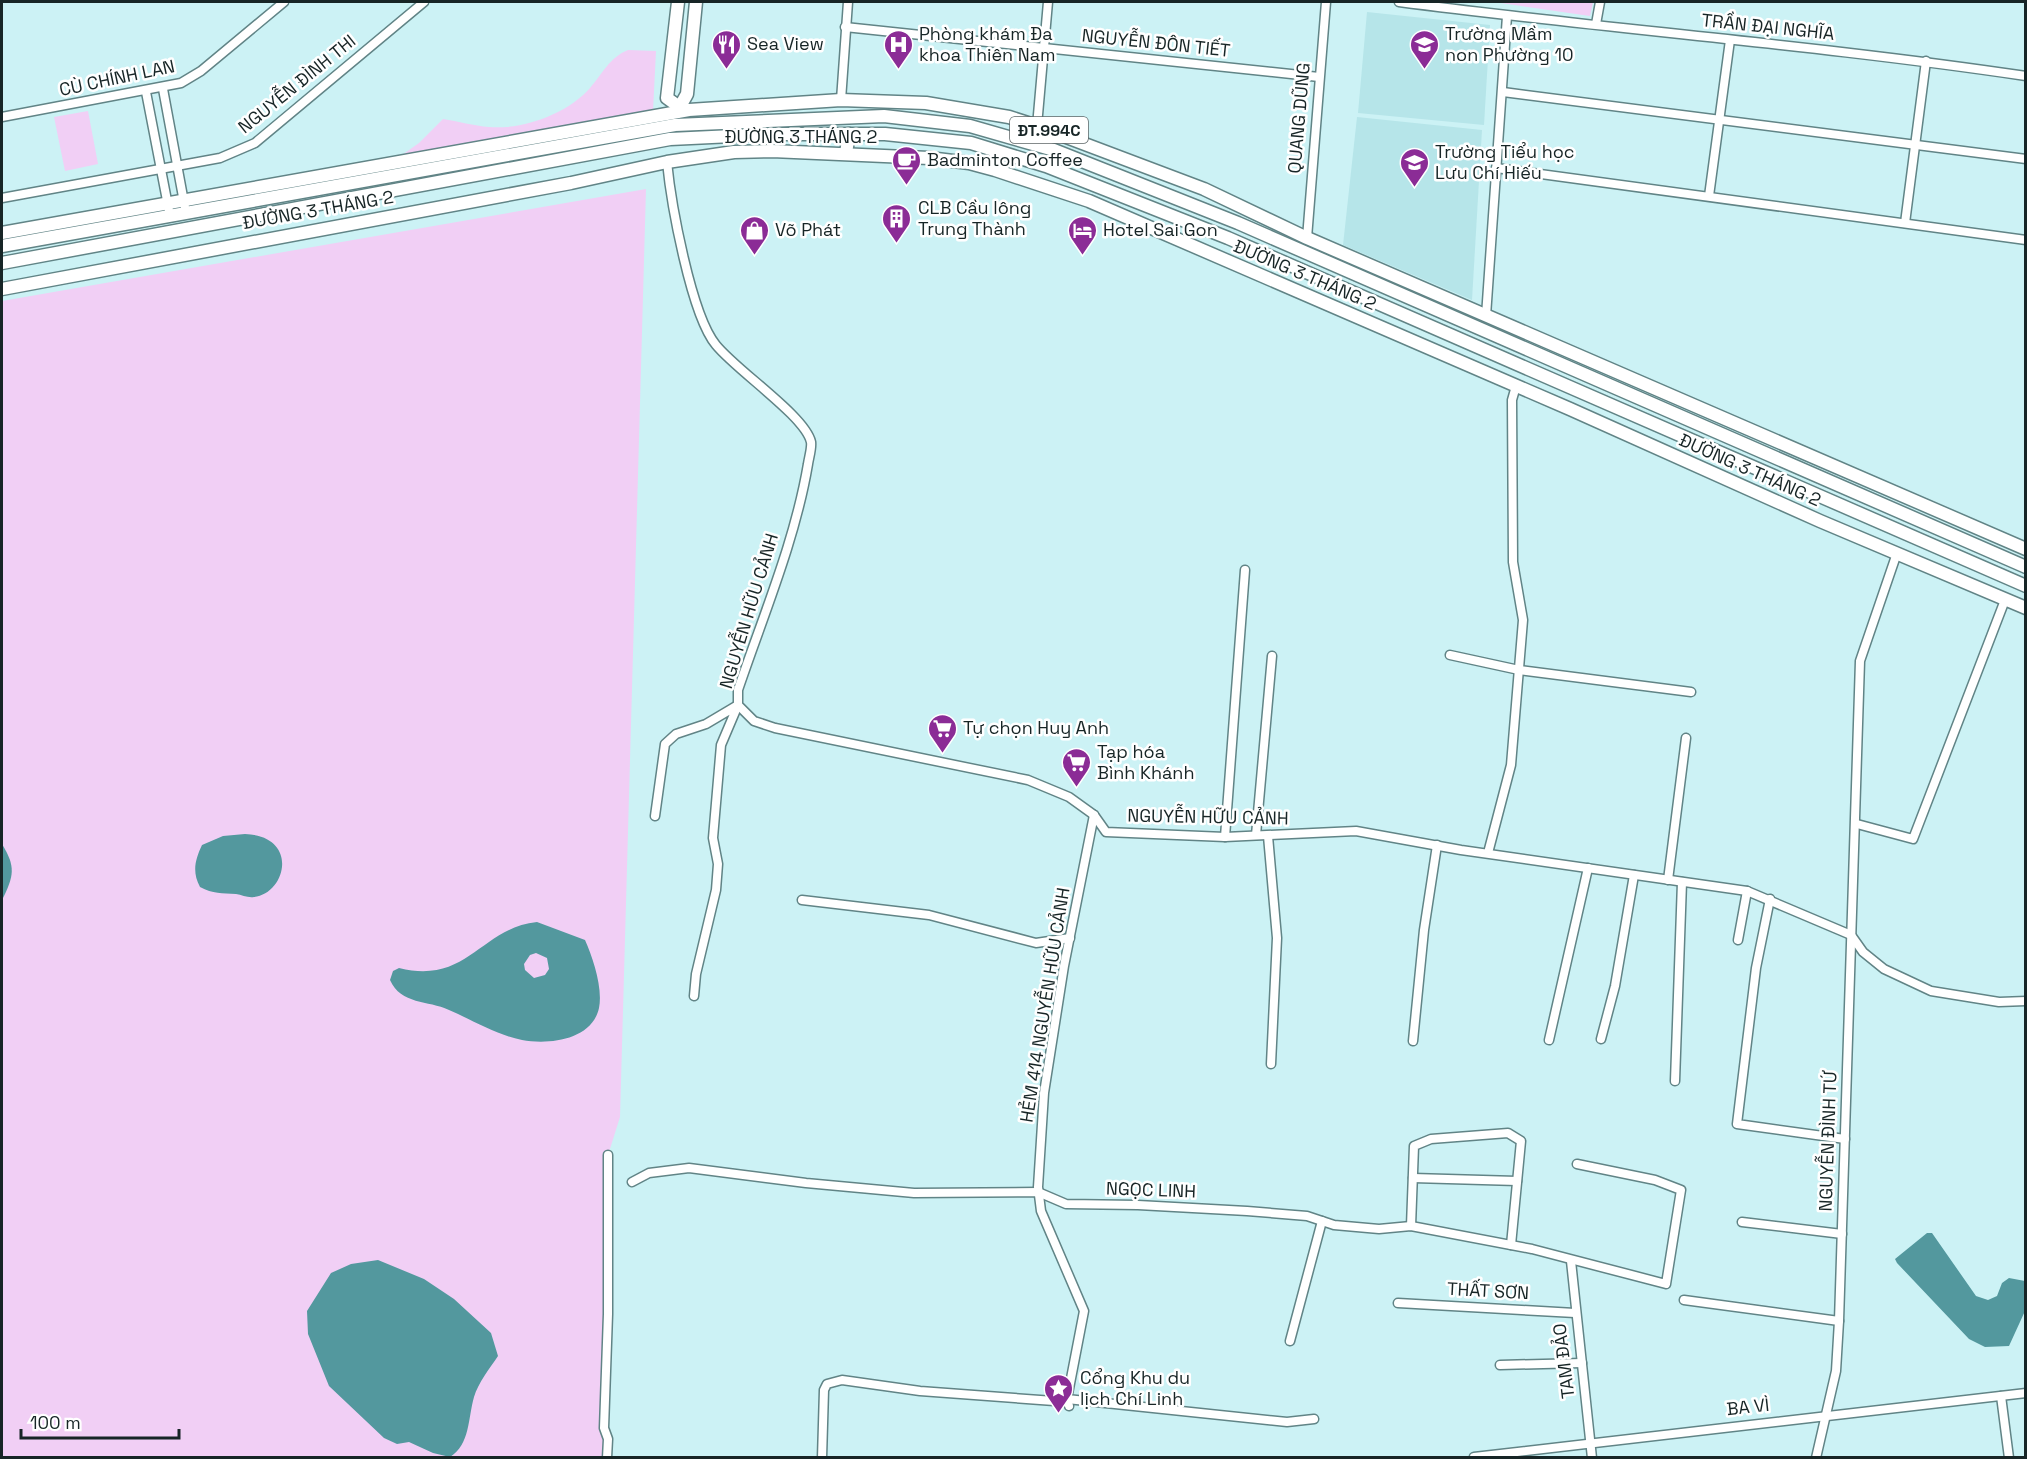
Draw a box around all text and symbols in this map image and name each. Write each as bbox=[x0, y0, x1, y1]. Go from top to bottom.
street label: TRẦN ĐẠI NGHĨA bbox=[1701, 8, 1836, 45]
place label: Phòng khám Đa khoa Thiên Nam bbox=[919, 22, 1055, 66]
street label: NGUYỄN ĐÔN TIẾT bbox=[1081, 22, 1232, 62]
place label: Trường Mầm non Phường 10 bbox=[1445, 22, 1574, 66]
street label: NGUYỄN ĐÌNH THI bbox=[233, 28, 360, 138]
restaurant icon: Sea View bbox=[710, 28, 742, 70]
hospital icon: Phòng khám Đa khoa Thiên Nam bbox=[882, 28, 914, 70]
school or university icon: Trường Mầm non Phường 10 bbox=[1408, 28, 1440, 70]
place label: Sea View bbox=[747, 32, 824, 55]
street label: CÙ CHÍNH LAN bbox=[57, 54, 177, 101]
street label: QUANG DŨNG bbox=[1282, 61, 1315, 174]
road number: ĐT.994C bbox=[1010, 117, 1088, 143]
street label: ĐƯỜNG 3 THÁNG 2 bbox=[725, 125, 877, 148]
place label: Trường Tiểu học Lưu Chí Hiếu bbox=[1435, 140, 1575, 184]
cafe icon: Badminton Coffee bbox=[890, 144, 922, 186]
school or university icon: Trường Tiểu học Lưu Chí Hiếu bbox=[1398, 146, 1430, 188]
place label: Badminton Coffee bbox=[927, 148, 1083, 171]
street label: ĐƯỜNG 3 THÁNG 2 bbox=[241, 185, 395, 234]
place label: CLB Cầu lông Trung Thành bbox=[918, 196, 1031, 240]
building icon: CLB Cầu lông Trung Thành bbox=[881, 202, 913, 244]
shop icon: Võ Phát bbox=[738, 214, 770, 256]
hotel icon: Hotel Sai Gon bbox=[1066, 214, 1098, 256]
place label: Võ Phát bbox=[775, 218, 841, 241]
place label: Hotel Sai Gon bbox=[1103, 218, 1218, 241]
street label: ĐƯỜNG 3 THÁNG 2 bbox=[1230, 234, 1380, 315]
street label: ĐƯỜNG 3 THÁNG 2 bbox=[1676, 428, 1825, 511]
street label: NGUYỄN HỮU CẢNH bbox=[713, 530, 783, 691]
supermarket icon: Tự chọn Huy Anh bbox=[926, 712, 958, 754]
place label: Tự chọn Huy Anh bbox=[963, 716, 1109, 739]
place label: Tạp hóa Bình Khánh bbox=[1097, 740, 1194, 784]
supermarket icon: Tạp hóa Bình Khánh bbox=[1060, 746, 1092, 788]
street label: NGUYỄN HỮU CẢNH bbox=[1127, 803, 1289, 829]
street label: HẺM 414 NGUYỄN HỮU CẢNH bbox=[1014, 886, 1074, 1124]
street label: NGUYỄN ĐÌNH TỨ bbox=[1813, 1070, 1841, 1212]
street label: NGỌC LINH bbox=[1106, 1176, 1196, 1203]
street label: THẤT SƠN bbox=[1446, 1277, 1530, 1304]
street label: TAM ĐẢO bbox=[1547, 1322, 1580, 1400]
place label: Cổng Khu du lịch Chí Linh bbox=[1080, 1366, 1190, 1410]
place icon: Cổng Khu du lịch Chí Linh bbox=[1043, 1372, 1075, 1414]
street label: BA VÌ bbox=[1725, 1393, 1770, 1420]
scale bar bbox=[21, 1402, 178, 1440]
text: 100 m bbox=[30, 1411, 81, 1434]

